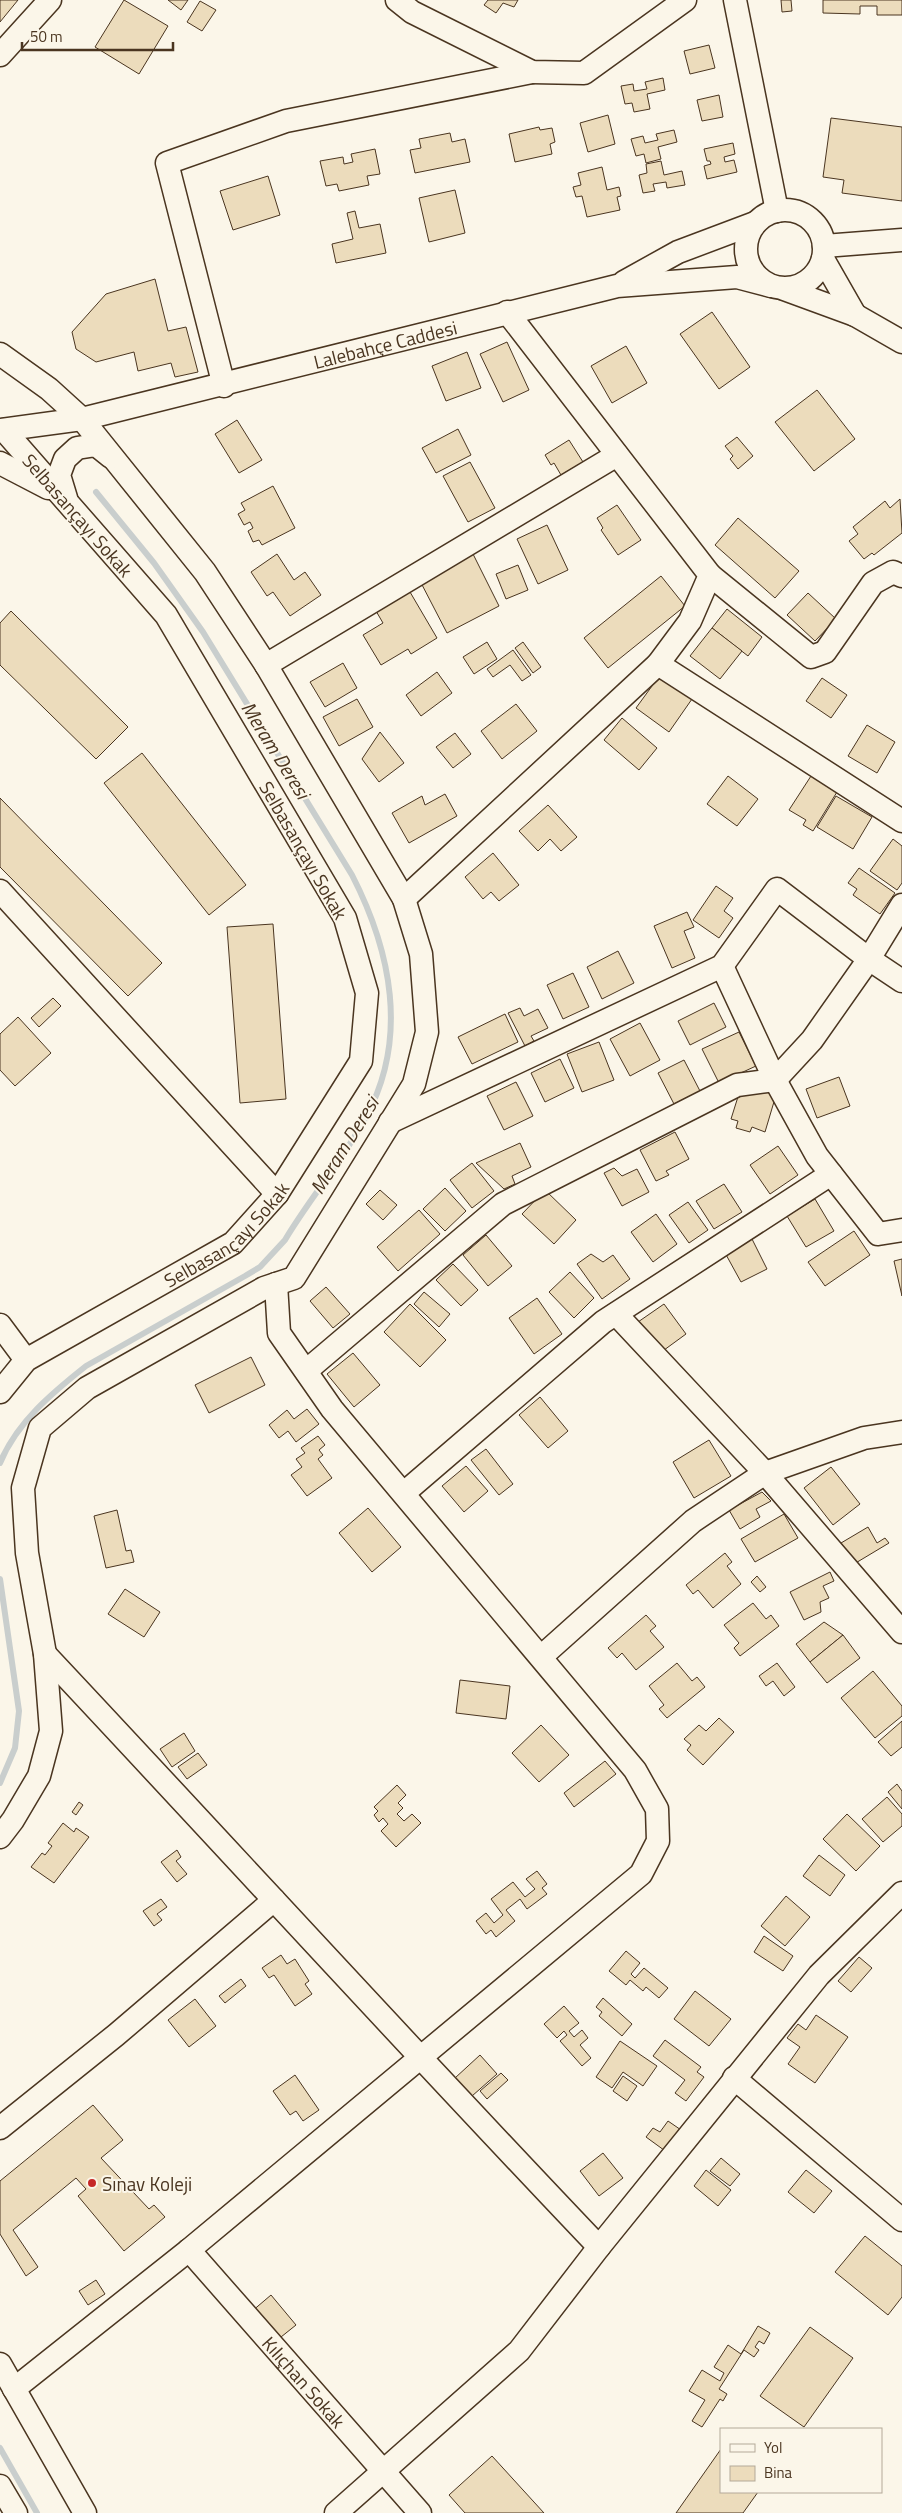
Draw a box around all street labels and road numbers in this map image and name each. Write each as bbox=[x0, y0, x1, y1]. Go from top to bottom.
street label: Lalebahçe Caddesi bbox=[310, 312, 460, 375]
street label: Selbasançayı Sokak bbox=[16, 447, 140, 583]
street label: Selbasançayı Sokak bbox=[253, 775, 355, 925]
street label: Selbasançayı Sokak bbox=[158, 1176, 296, 1294]
street label: Kılıçhan Sokak bbox=[256, 2329, 353, 2434]

